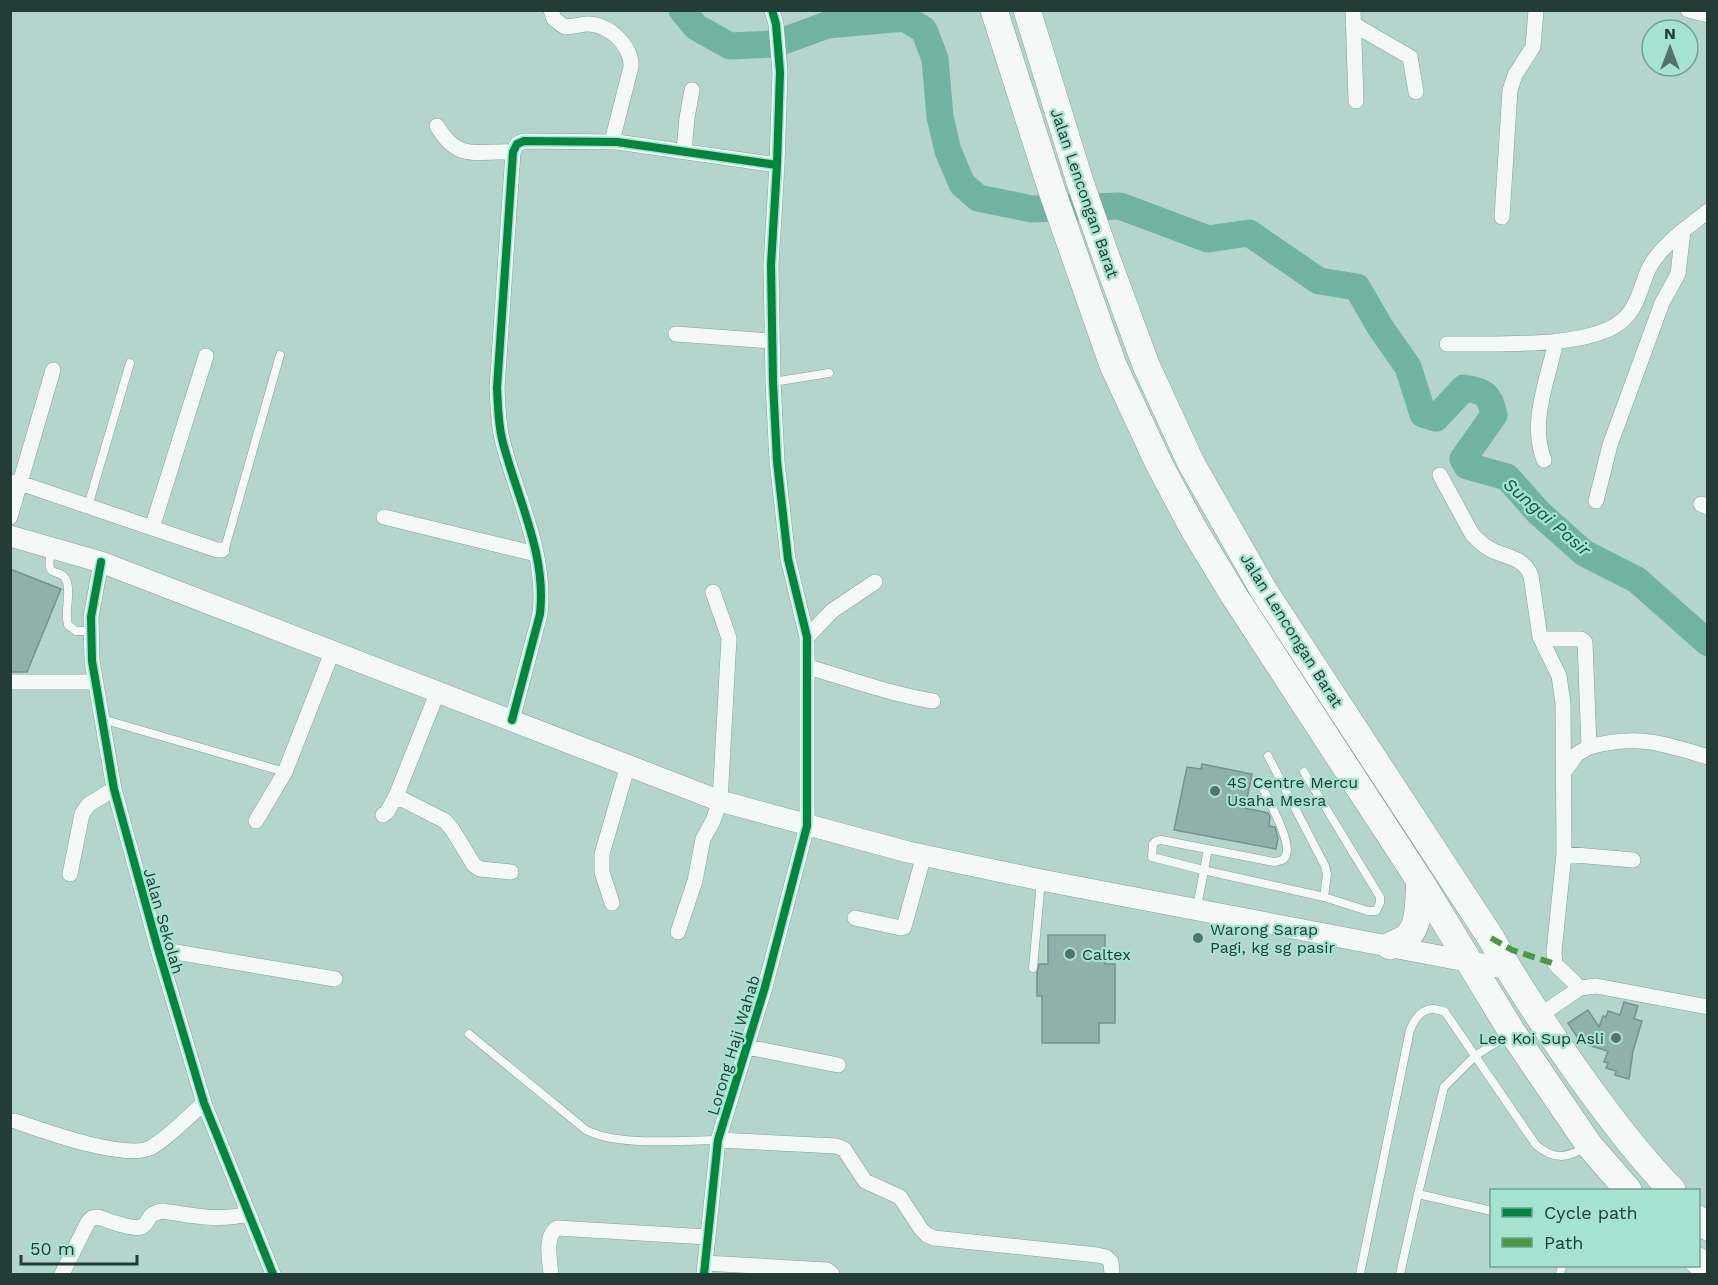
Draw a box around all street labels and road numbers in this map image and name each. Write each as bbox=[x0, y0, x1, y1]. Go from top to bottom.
street label: Jalan Lencongan Barat bbox=[1047, 106, 1123, 281]
street label: Jalan Lencongan Barat bbox=[1236, 550, 1347, 711]
street label: Jalan Sekolah bbox=[139, 866, 188, 976]
street label: Lorong Haji Wahab bbox=[703, 973, 764, 1118]

